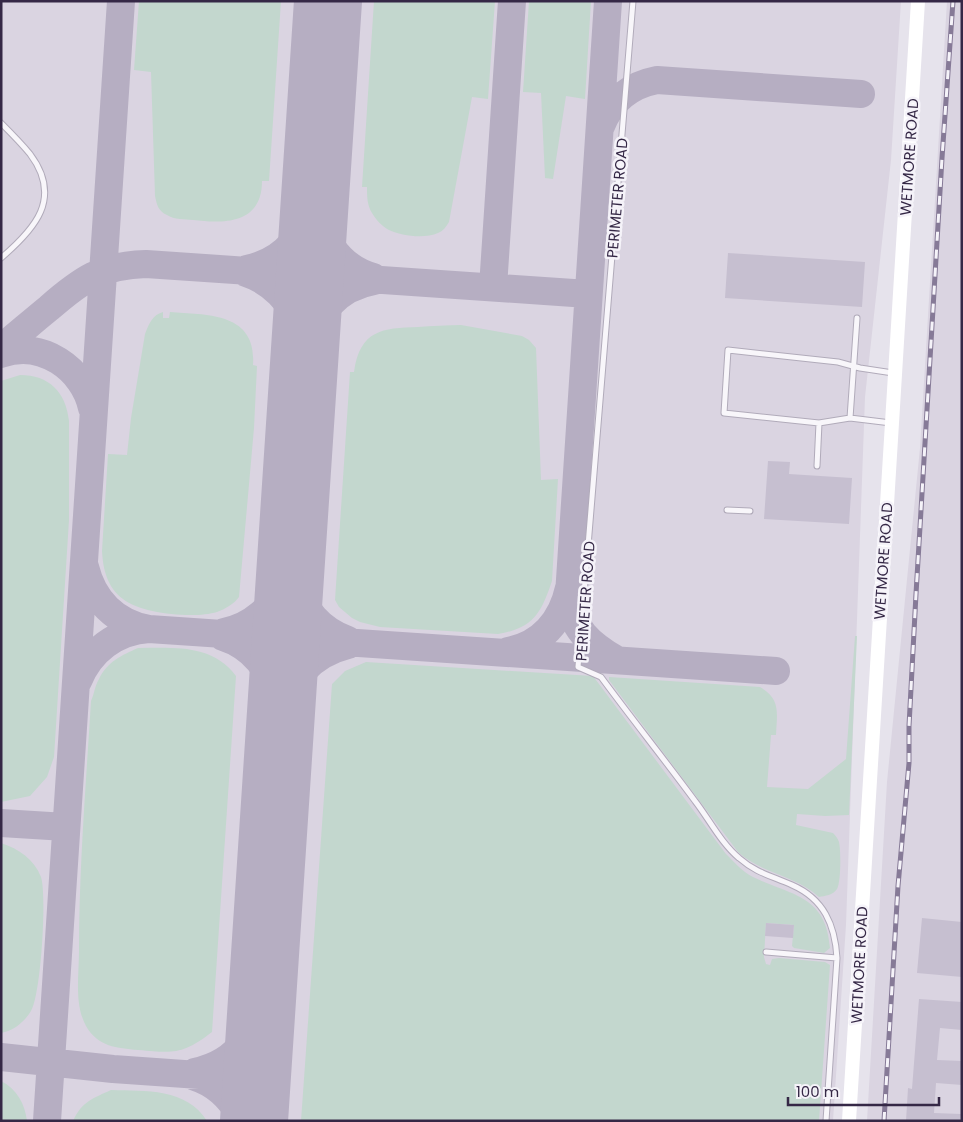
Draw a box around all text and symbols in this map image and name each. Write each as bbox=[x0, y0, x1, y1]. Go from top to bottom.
street label: WETMORE ROAD bbox=[894, 98, 924, 216]
street label: PERIMETER ROAD bbox=[601, 137, 633, 259]
street label: WETMORE ROAD bbox=[868, 502, 898, 620]
street label: PERIMETER ROAD bbox=[570, 540, 600, 662]
street label: WETMORE ROAD bbox=[845, 906, 873, 1024]
scale bar bbox=[788, 1074, 939, 1106]
text: 100 m bbox=[796, 1081, 839, 1102]

